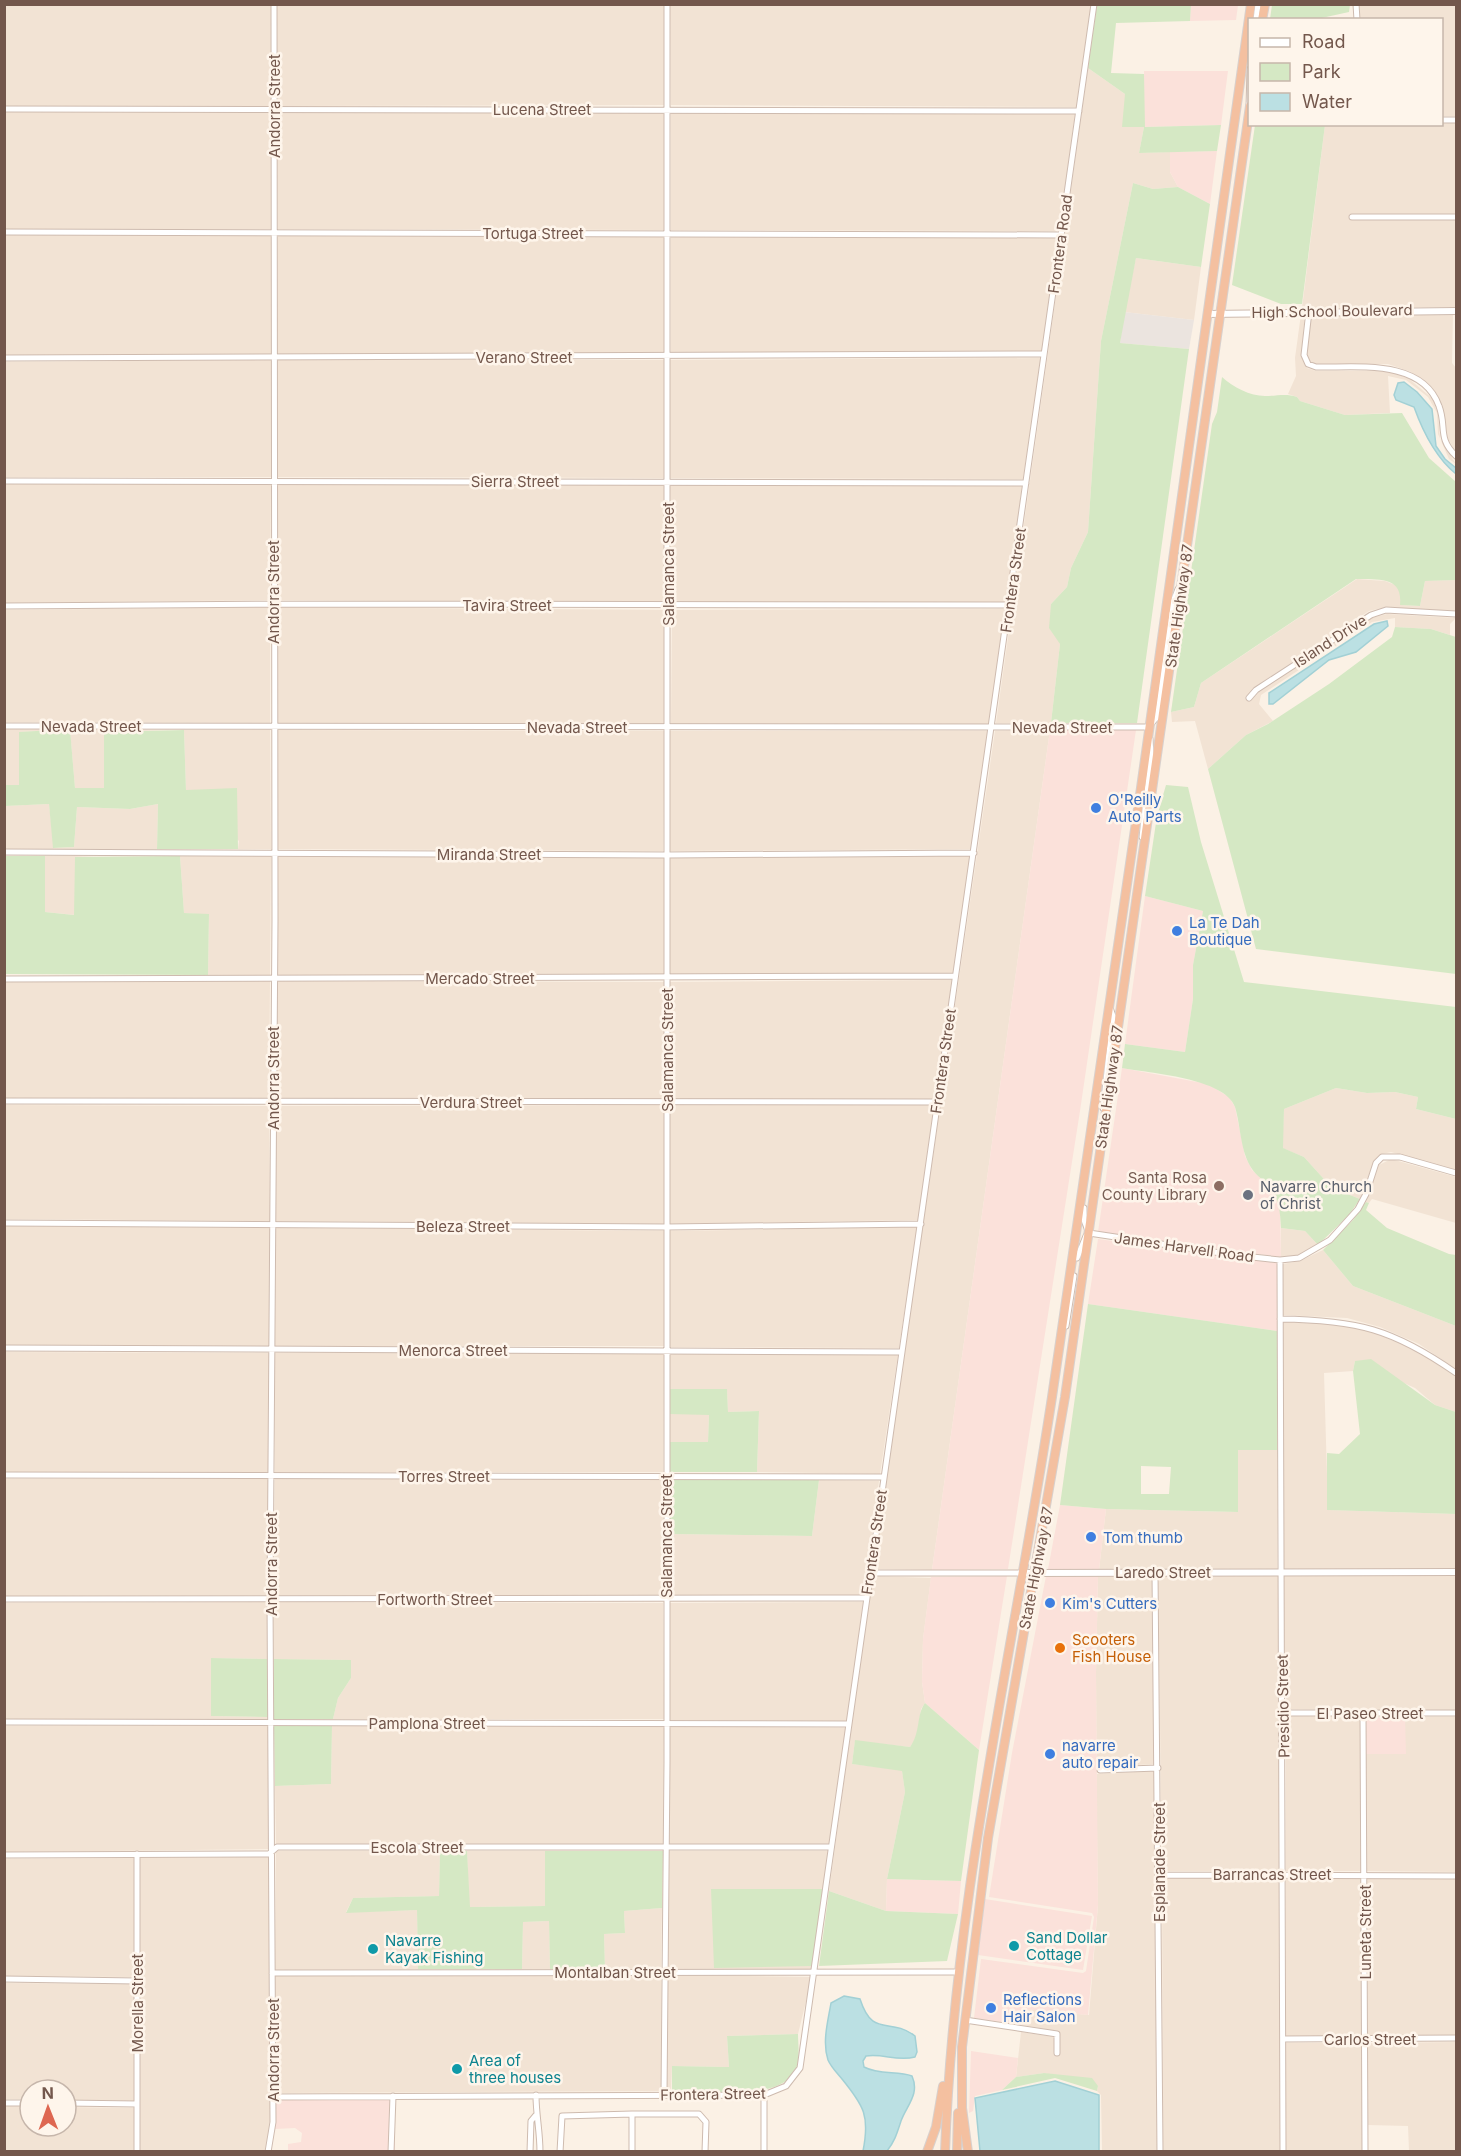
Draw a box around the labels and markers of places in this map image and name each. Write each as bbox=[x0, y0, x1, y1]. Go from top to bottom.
place label: O'Reilly Auto Parts bbox=[1108, 790, 1182, 826]
marker: O'Reilly Auto Parts bbox=[1089, 801, 1103, 815]
place label: La Te Dah Boutique bbox=[1189, 913, 1260, 949]
marker: La Te Dah Boutique bbox=[1170, 924, 1184, 938]
place label: Santa Rosa County Library bbox=[1102, 1168, 1208, 1204]
place label: Navarre Church of Christ bbox=[1260, 1177, 1372, 1213]
marker: Santa Rosa County Library bbox=[1212, 1179, 1226, 1193]
marker: Navarre Church of Christ bbox=[1241, 1188, 1255, 1202]
place label: Tom thumb bbox=[1103, 1528, 1183, 1547]
marker: Tom thumb bbox=[1084, 1530, 1098, 1544]
place label: Kim's Cutters bbox=[1062, 1594, 1157, 1613]
marker: Kim's Cutters bbox=[1043, 1596, 1057, 1610]
place label: Scooters Fish House bbox=[1072, 1630, 1151, 1666]
marker: Scooters Fish House bbox=[1053, 1641, 1067, 1655]
place label: navarre auto repair bbox=[1062, 1736, 1139, 1772]
marker: navarre auto repair bbox=[1043, 1747, 1057, 1761]
place label: Sand Dollar Cottage bbox=[1026, 1928, 1108, 1964]
place label: Navarre Kayak Fishing bbox=[385, 1931, 483, 1967]
marker: Sand Dollar Cottage bbox=[1007, 1939, 1021, 1953]
marker: Navarre Kayak Fishing bbox=[366, 1942, 380, 1956]
place label: Reflections Hair Salon bbox=[1003, 1990, 1082, 2026]
marker: Reflections Hair Salon bbox=[984, 2001, 998, 2015]
place label: Area of three houses bbox=[469, 2051, 561, 2087]
marker: Area of three houses bbox=[450, 2062, 464, 2076]

